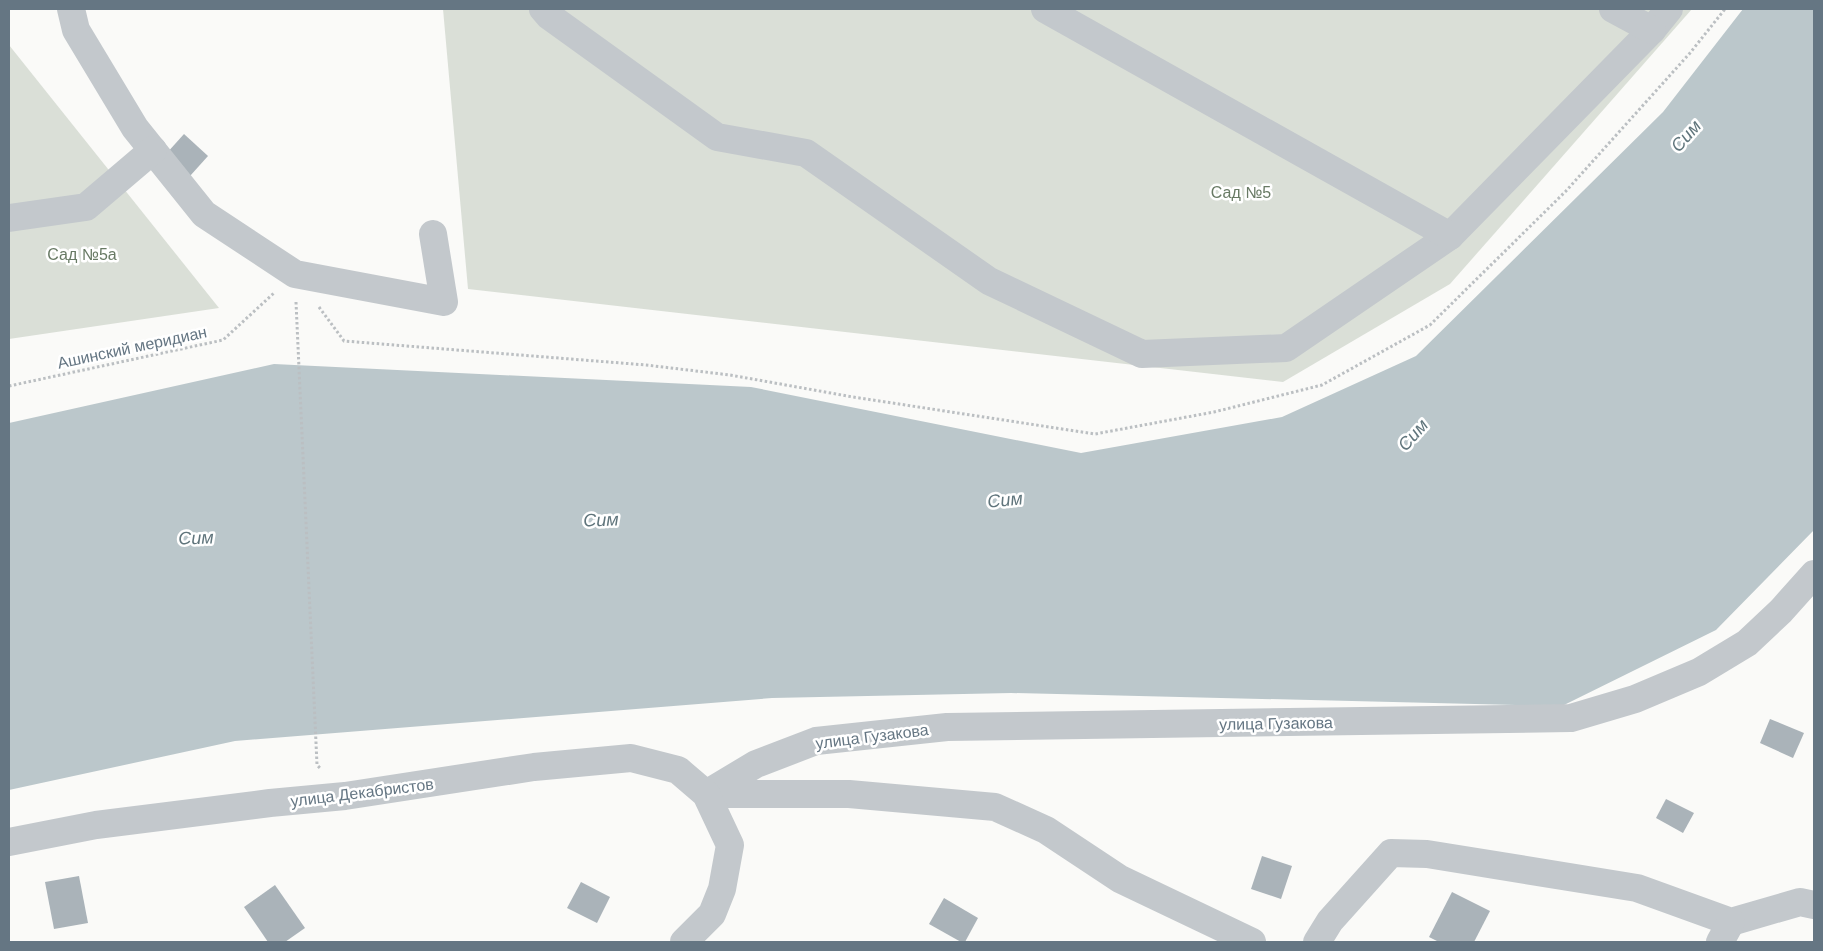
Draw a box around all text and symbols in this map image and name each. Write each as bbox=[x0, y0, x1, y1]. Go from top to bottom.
water label: Сим bbox=[1667, 116, 1705, 156]
park label: Сад №5 bbox=[1211, 184, 1271, 201]
park label: Сад №5а bbox=[47, 246, 117, 263]
street label: Ашинский меридиан bbox=[56, 323, 208, 372]
water label: Сим bbox=[1394, 415, 1432, 455]
water label: Сим bbox=[986, 488, 1024, 512]
water label: Сим bbox=[583, 509, 619, 531]
water label: Сим bbox=[178, 527, 214, 549]
street label: улица Гузакова bbox=[1219, 714, 1333, 733]
street label: улица Гузакова bbox=[815, 721, 930, 752]
street label: улица Декабристов bbox=[290, 775, 435, 810]

